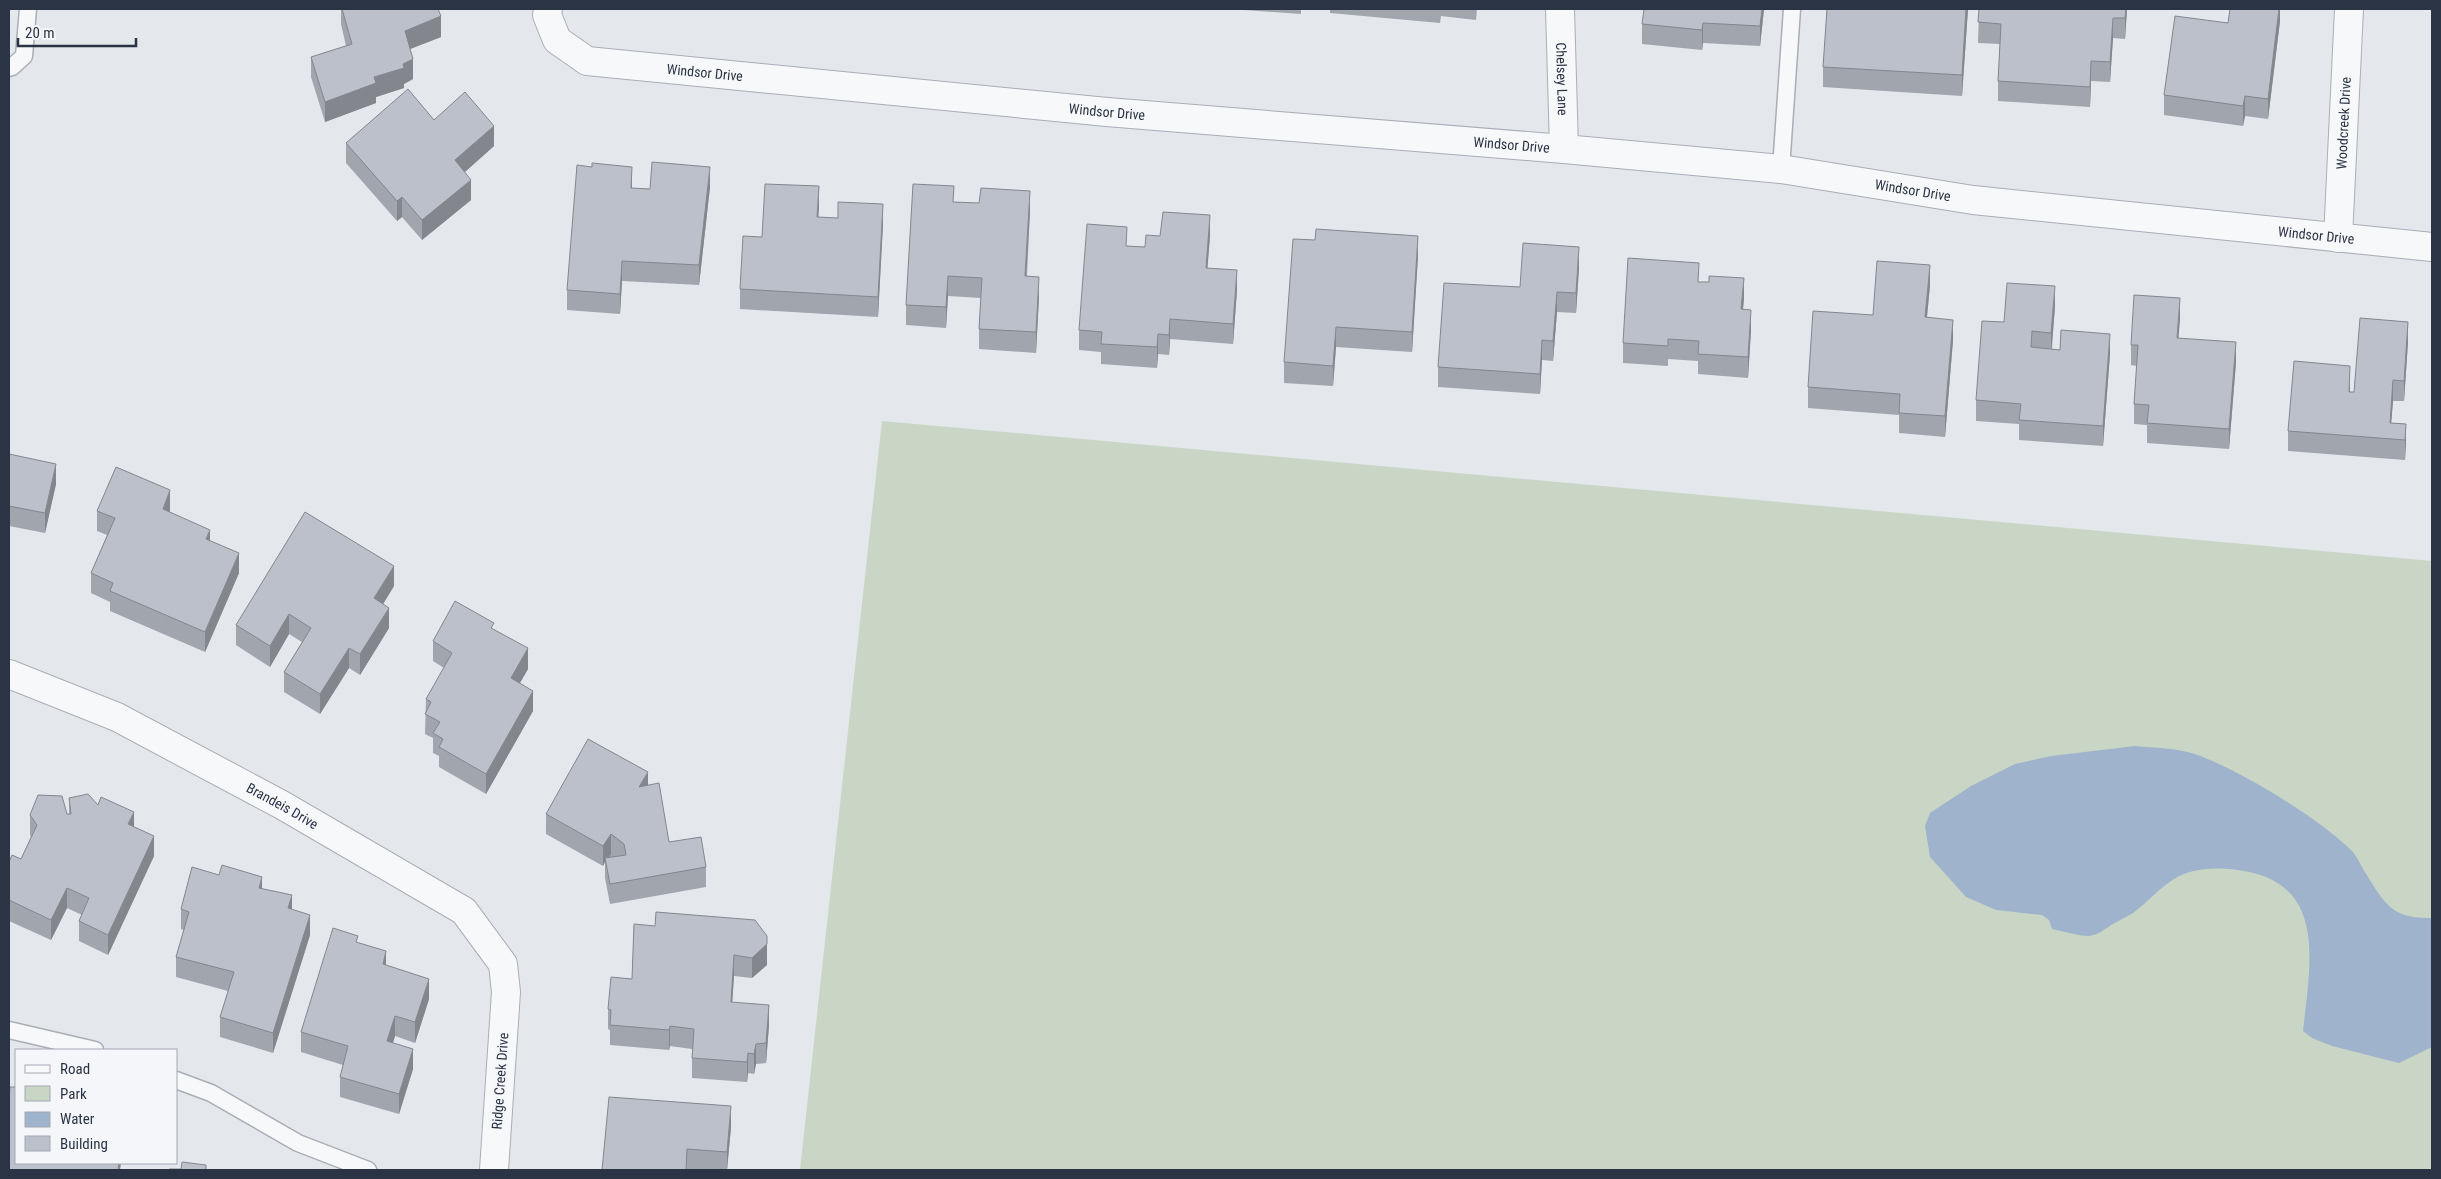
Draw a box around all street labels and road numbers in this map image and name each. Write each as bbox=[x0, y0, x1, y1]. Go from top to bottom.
street label: Chelsey Lane bbox=[1553, 42, 1571, 116]
street label: Windsor Drive bbox=[666, 61, 744, 84]
street label: Woodcreek Drive bbox=[2333, 76, 2354, 170]
street label: Windsor Drive bbox=[1068, 100, 1146, 123]
street label: Windsor Drive bbox=[1473, 134, 1551, 156]
street label: Windsor Drive bbox=[1874, 176, 1952, 204]
street label: Windsor Drive bbox=[2277, 223, 2355, 247]
street label: Brandeis Drive bbox=[244, 780, 321, 833]
street label: Ridge Creek Drive bbox=[489, 1032, 511, 1130]

